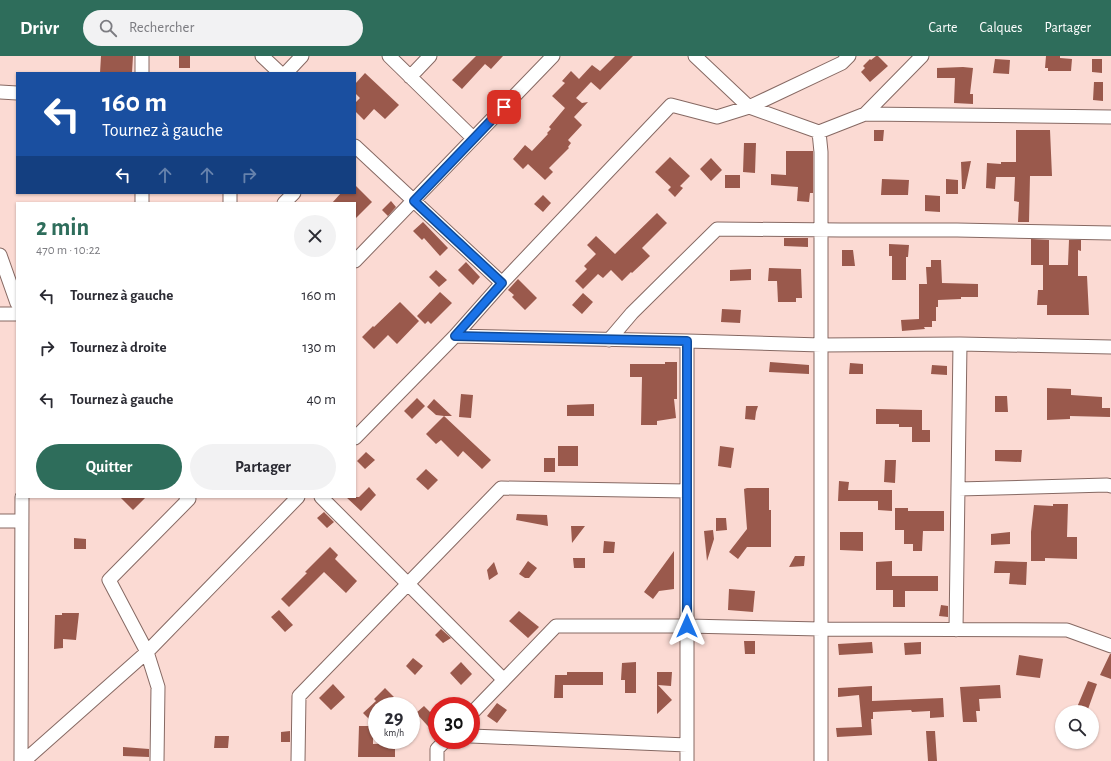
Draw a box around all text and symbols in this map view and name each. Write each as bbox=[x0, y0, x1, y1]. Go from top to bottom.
search box bbox=[83, 10, 363, 46]
icon: search bbox=[97, 17, 119, 39]
text: Drivr bbox=[20, 19, 59, 38]
text: Rechercher bbox=[129, 20, 194, 35]
text: Carte bbox=[929, 21, 957, 35]
text: Calques bbox=[979, 21, 1023, 35]
text: Partager bbox=[1045, 21, 1091, 35]
icon: left bbox=[36, 88, 88, 140]
text: 160 m bbox=[102, 89, 167, 117]
pin bbox=[487, 90, 521, 124]
icon: arrive bbox=[493, 96, 515, 118]
text: Tournez à gauche bbox=[102, 122, 223, 140]
icon: left bbox=[112, 164, 134, 186]
icon: ahead bbox=[154, 164, 176, 186]
icon: ahead bbox=[196, 164, 218, 186]
icon: right bbox=[238, 164, 260, 186]
button: close bbox=[294, 215, 336, 257]
text: 2 min bbox=[36, 216, 89, 240]
text: 470 m · 10:22 bbox=[36, 244, 101, 257]
icon: left bbox=[36, 285, 58, 307]
text: Tournez à gauche bbox=[70, 288, 173, 303]
text: 160 m bbox=[301, 288, 336, 303]
icon: right bbox=[36, 337, 58, 359]
text: Tournez à droite bbox=[70, 340, 167, 355]
text: 130 m bbox=[302, 340, 336, 355]
icon: left bbox=[36, 389, 58, 411]
text: Tournez à gauche bbox=[70, 392, 173, 407]
text: 40 m bbox=[306, 392, 336, 407]
button: Quitter bbox=[36, 444, 182, 490]
button: Partager bbox=[190, 444, 336, 490]
position arrow bbox=[666, 605, 708, 647]
speed limit sign: 30 bbox=[428, 697, 480, 749]
map controls bbox=[1055, 705, 1099, 749]
button: search bbox=[1055, 705, 1099, 749]
text: 29 bbox=[384, 708, 404, 728]
text: km/h bbox=[384, 728, 404, 738]

